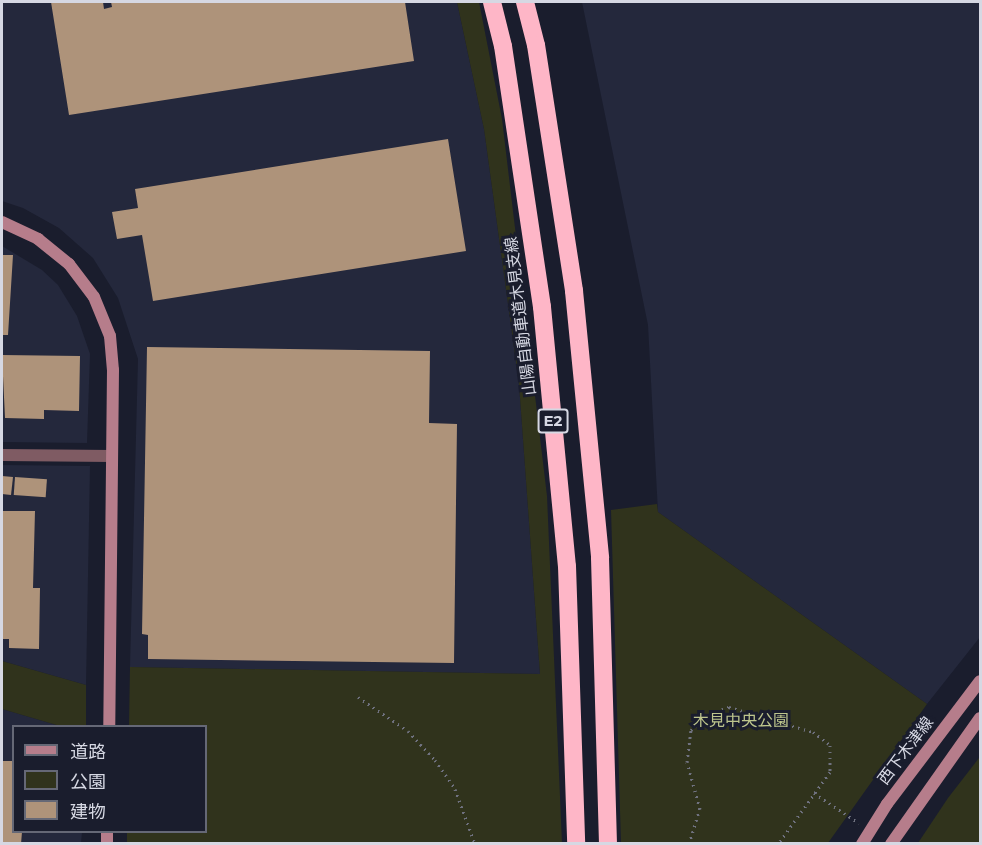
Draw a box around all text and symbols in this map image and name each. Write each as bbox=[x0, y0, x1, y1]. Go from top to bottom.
street label: 山陽自動車道木見支線 bbox=[502, 235, 540, 397]
road number: E2 bbox=[536, 409, 570, 433]
park label: 木見中央公園 bbox=[693, 711, 789, 731]
street label: 西下木津線 bbox=[874, 713, 938, 789]
legend bbox=[12, 725, 207, 833]
text: 道路 bbox=[70, 741, 106, 763]
text: 公園 bbox=[70, 771, 106, 793]
text: 建物 bbox=[70, 801, 106, 823]

